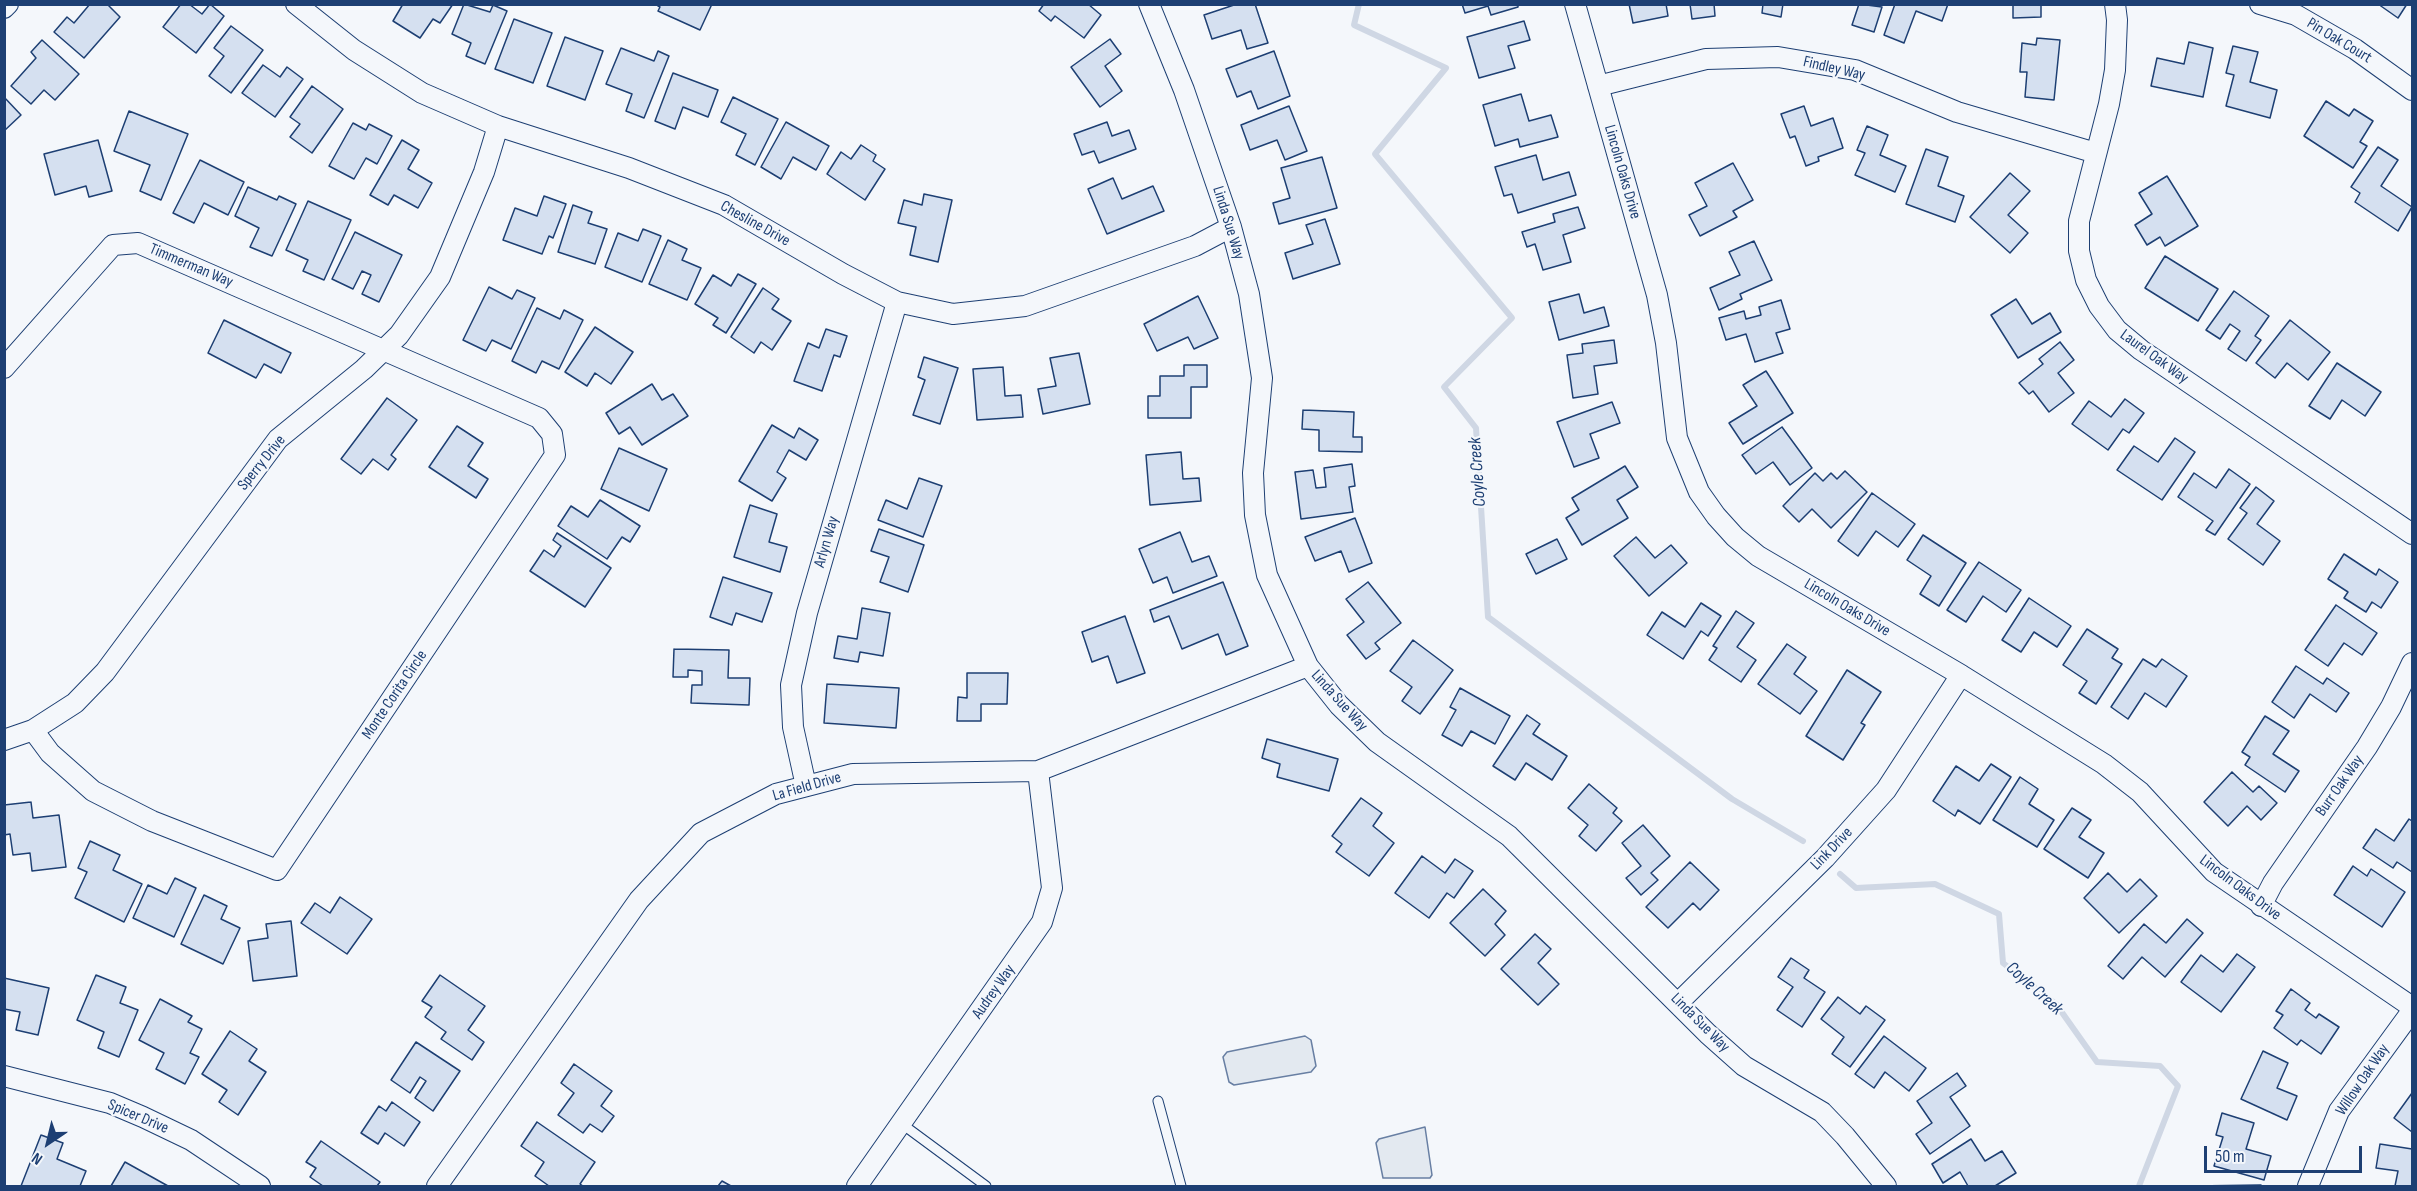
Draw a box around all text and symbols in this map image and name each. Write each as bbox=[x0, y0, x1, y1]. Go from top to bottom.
street label: Pin Oak Court bbox=[2303, 14, 2375, 68]
street label: Findley Way bbox=[1801, 53, 1867, 85]
street label: Lincoln Oaks Drive bbox=[1599, 123, 1645, 221]
street label: Linda Sue Way bbox=[1208, 184, 1248, 262]
street label: Chesline Drive bbox=[717, 197, 793, 251]
street label: Timmerman Way bbox=[146, 240, 236, 292]
street label: Laurel Oak Way bbox=[2116, 326, 2192, 388]
street label: Sperry Drive bbox=[234, 431, 290, 495]
water label: Coyle Creek bbox=[1465, 437, 1491, 507]
street label: Arlyn Way bbox=[811, 514, 843, 570]
street label: Lincoln Oaks Drive bbox=[1800, 575, 1894, 641]
street label: Monte Corita Circle bbox=[358, 647, 432, 743]
street label: Linda Sue Way bbox=[1306, 666, 1372, 736]
street label: Burr Oak Way bbox=[2312, 752, 2368, 820]
street label: La Field Drive bbox=[770, 768, 844, 806]
street label: Link Drive bbox=[1807, 824, 1857, 874]
street label: Lincoln Oaks Drive bbox=[2195, 851, 2285, 925]
water label: Coyle Creek bbox=[2001, 958, 2067, 1020]
street label: Audrey Way bbox=[968, 961, 1020, 1023]
street label: Linda Sue Way bbox=[1666, 989, 1734, 1057]
street label: Willow Oak Way bbox=[2332, 1041, 2394, 1119]
street label: Spicer Drive bbox=[105, 1096, 171, 1138]
north arrow bbox=[18, 1113, 78, 1173]
scale bar bbox=[2207, 1134, 2364, 1172]
text: 50 m bbox=[2215, 1146, 2245, 1167]
text: N bbox=[28, 1148, 46, 1168]

